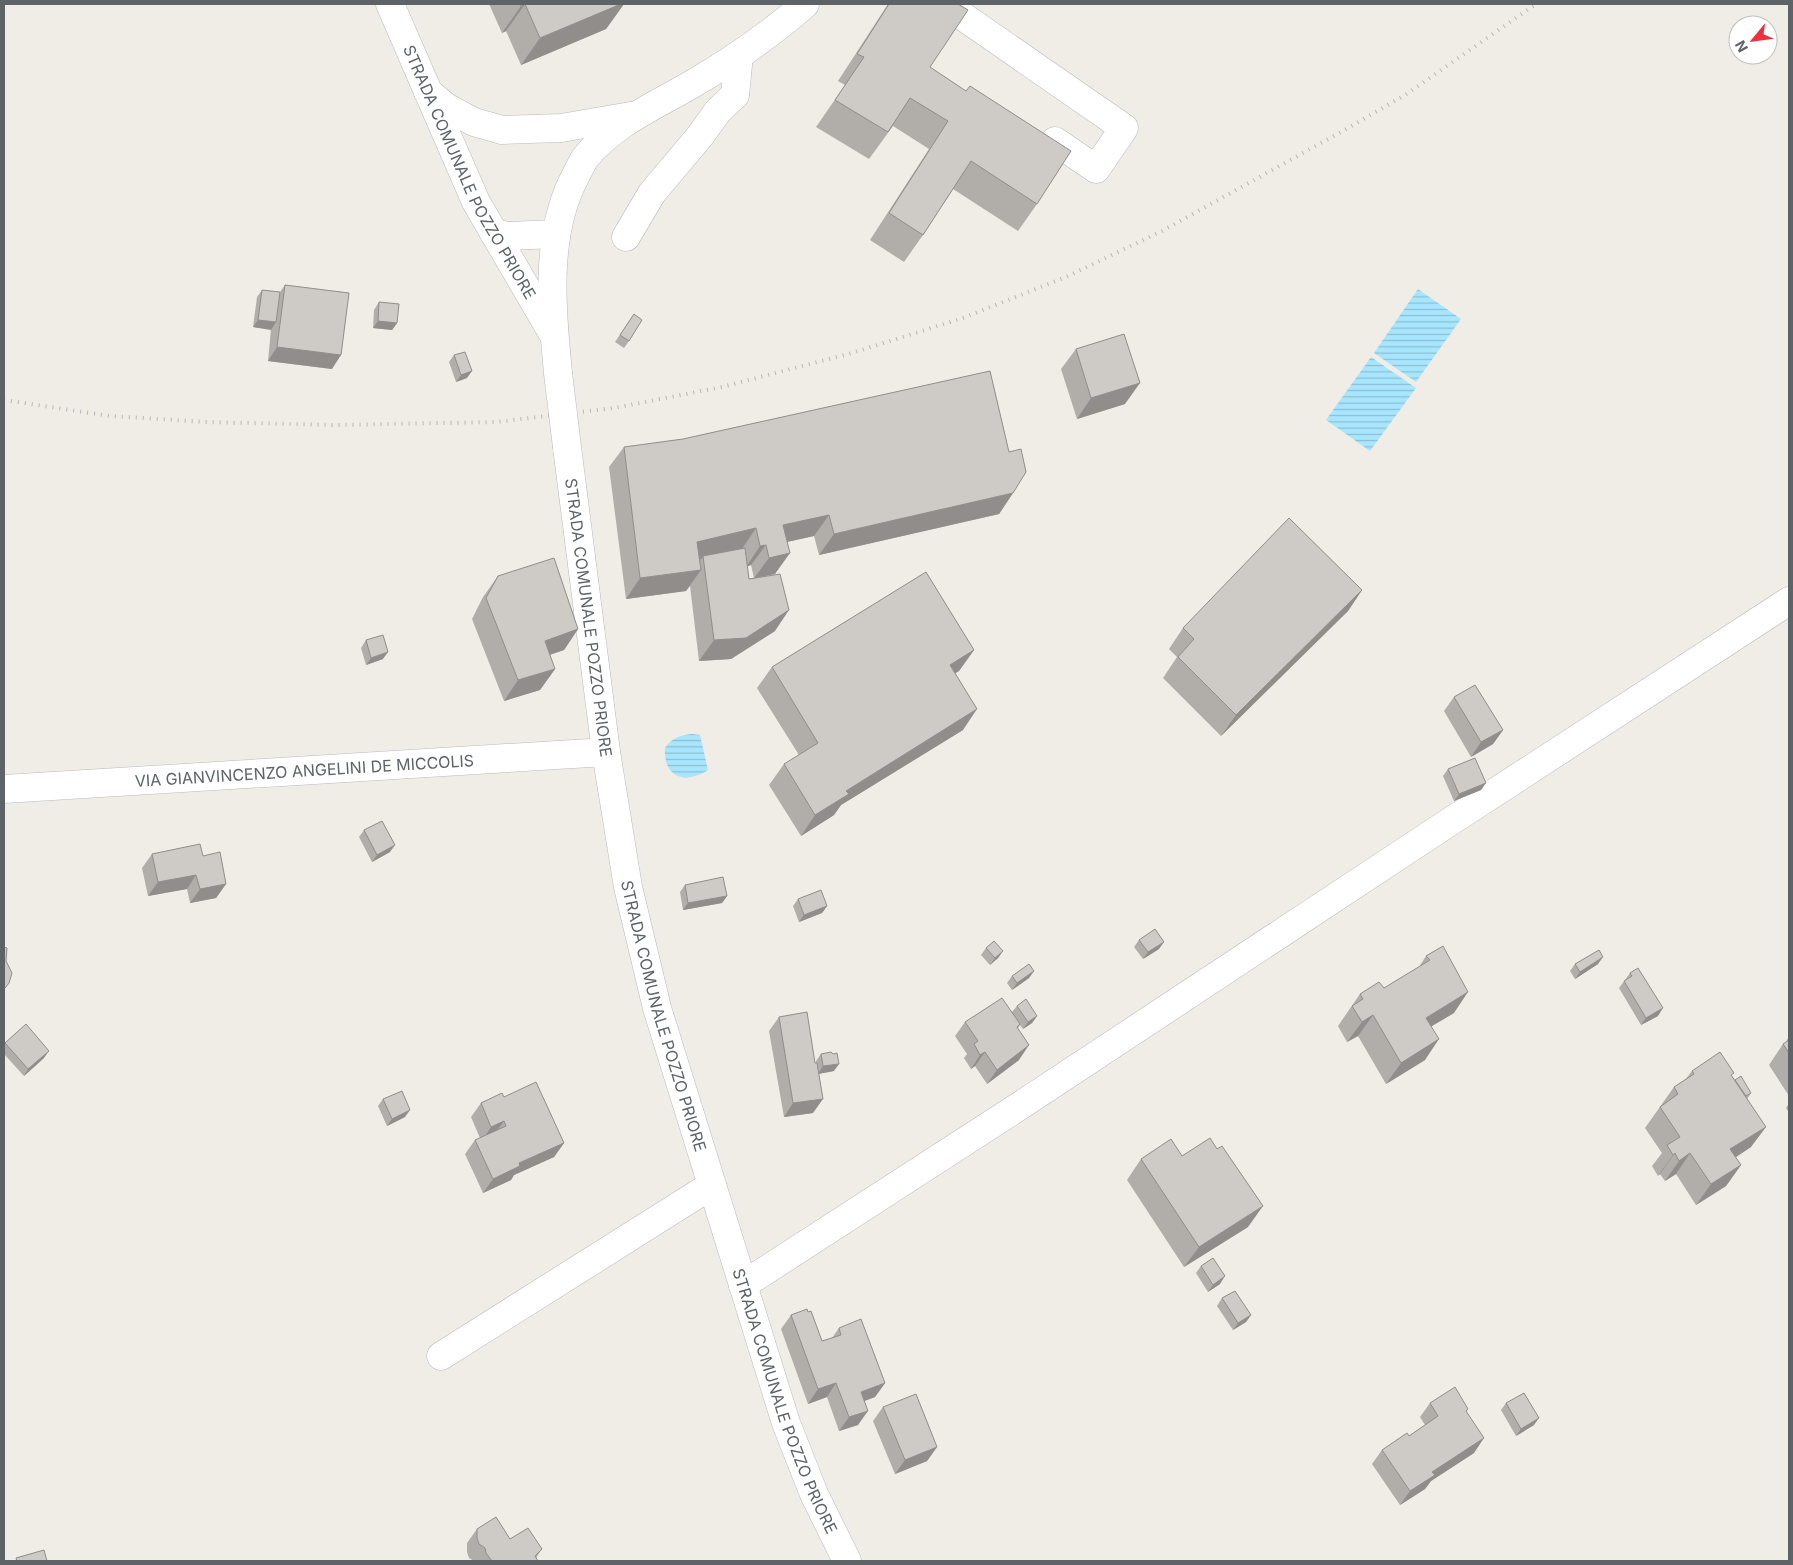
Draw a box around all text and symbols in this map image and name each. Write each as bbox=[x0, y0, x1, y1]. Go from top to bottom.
north arrow bbox=[1728, 15, 1778, 65]
text: N bbox=[1731, 38, 1751, 55]
street label: STRADA COMUNALE POZZO PRIORE bbox=[399, 42, 540, 303]
street label: STRADA COMUNALE POZZO PRIORE bbox=[561, 477, 617, 758]
street label: VIA GIANVINCENZO ANGELINI DE MICCOLIS bbox=[134, 750, 475, 791]
street label: STRADA COMUNALE POZZO PRIORE bbox=[617, 879, 711, 1154]
street label: STRADA COMUNALE POZZO PRIORE bbox=[728, 1266, 842, 1537]

